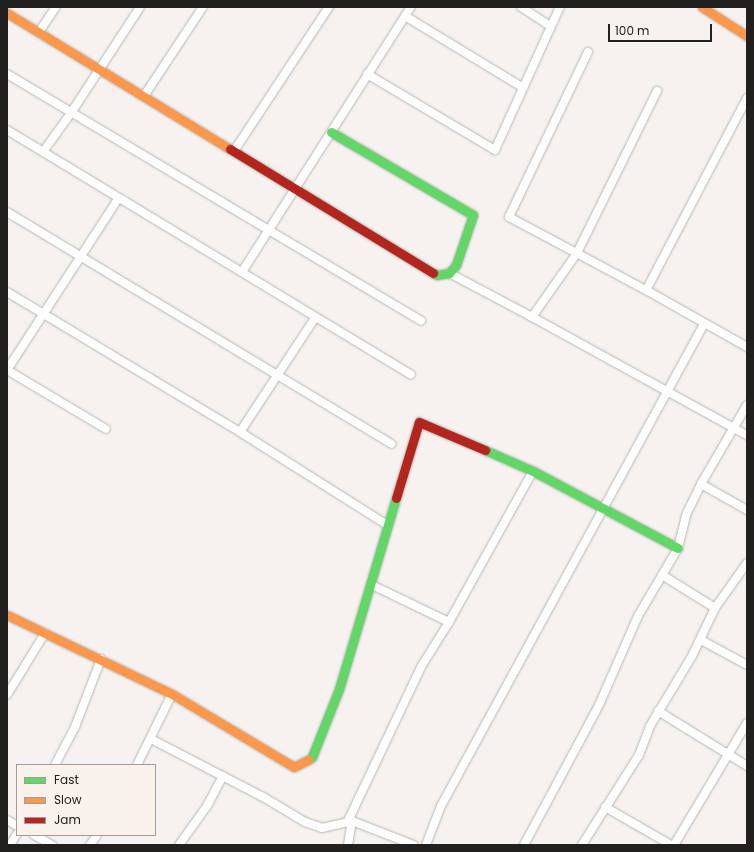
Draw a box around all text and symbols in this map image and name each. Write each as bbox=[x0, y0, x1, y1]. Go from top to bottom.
scale bar bbox=[610, 16, 714, 42]
text: 100 m bbox=[615, 22, 649, 39]
legend bbox=[16, 764, 156, 836]
text: Fast bbox=[54, 771, 79, 788]
text: Slow bbox=[54, 791, 82, 808]
text: Jam bbox=[54, 811, 81, 828]

